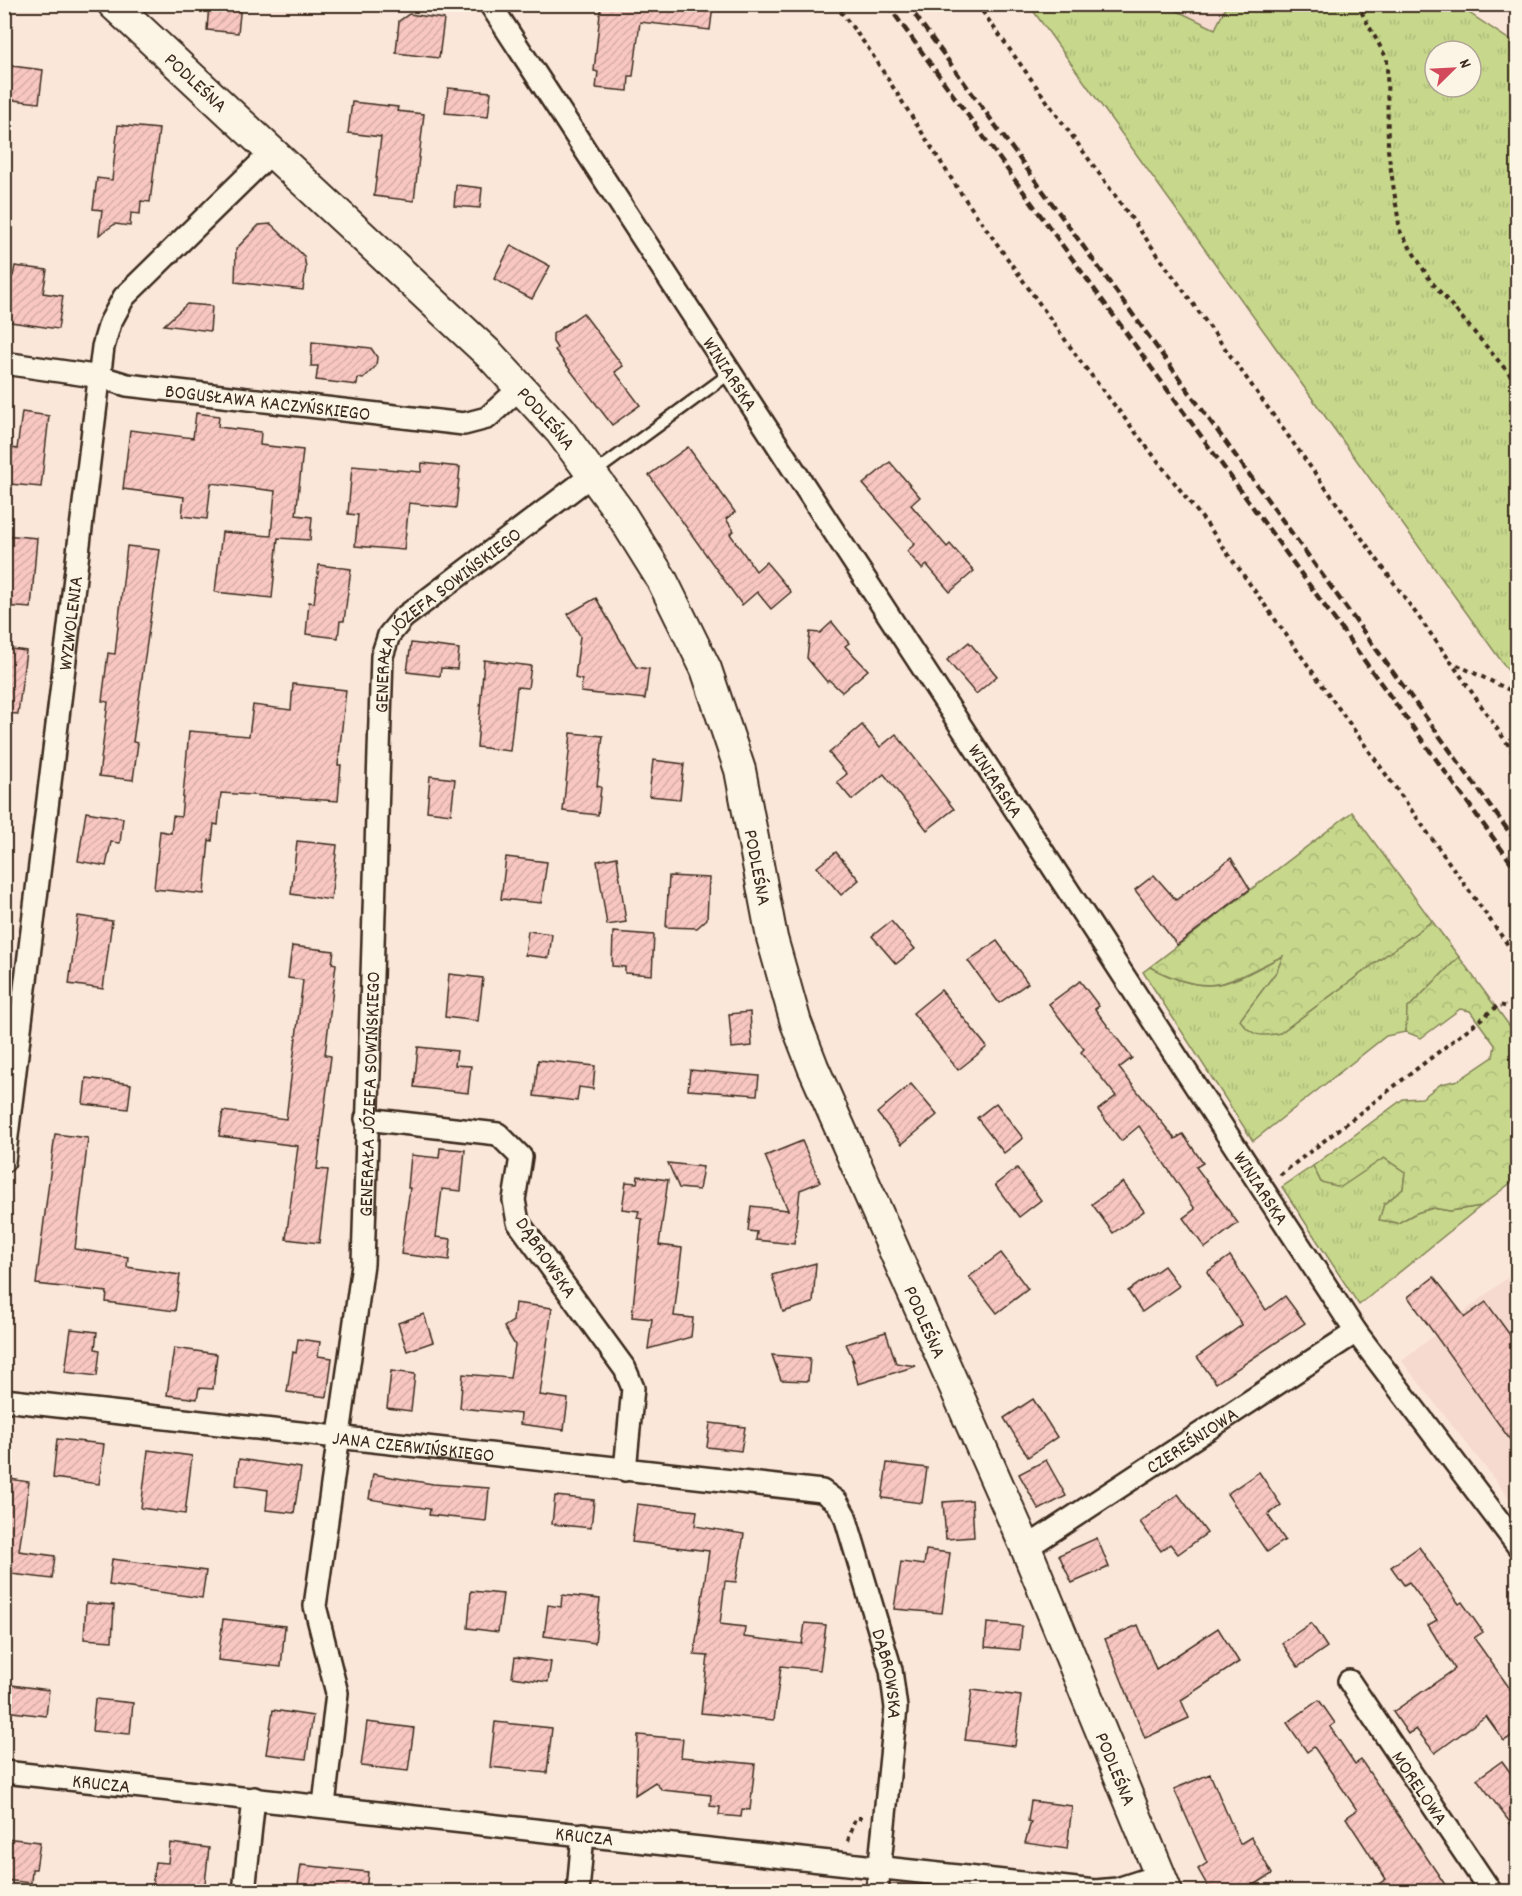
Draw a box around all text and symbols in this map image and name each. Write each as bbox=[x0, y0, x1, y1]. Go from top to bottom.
north arrow bbox=[1423, 39, 1483, 99]
street label: PODLEŚNA bbox=[157, 47, 232, 120]
text: N bbox=[1452, 56, 1477, 72]
street label: WINIARSKA bbox=[694, 332, 763, 418]
street label: BOGUSŁAWA KACZYŃSKIEGO bbox=[163, 379, 372, 430]
street label: PODLEŚNA bbox=[509, 382, 581, 457]
street label: GENERAŁA JÓZEFA SOWIŃSKIEGO bbox=[369, 522, 528, 713]
street label: WYZWOLENIA bbox=[53, 574, 92, 672]
street label: WINIARSKA bbox=[959, 740, 1028, 825]
street label: PODLEŚNA bbox=[735, 827, 777, 908]
street label: GENERAŁA JÓZEFA SOWIŃSKIEGO bbox=[353, 971, 389, 1217]
street label: WINIARSKA bbox=[1225, 1147, 1294, 1232]
street label: DĄBROWSKA bbox=[507, 1213, 582, 1305]
street label: PODLEŚNA bbox=[895, 1282, 951, 1364]
street label: CZEREŚNIOWA bbox=[1142, 1402, 1245, 1483]
street label: JANA CZERWIŃSKIEGO bbox=[331, 1426, 496, 1471]
street label: DĄBROWSKA bbox=[862, 1626, 907, 1721]
street label: PODLEŚNA bbox=[1086, 1729, 1141, 1811]
street label: MORELOWA bbox=[1383, 1746, 1453, 1832]
street label: KRUCZA bbox=[71, 1769, 132, 1803]
street label: KRUCZA bbox=[554, 1821, 615, 1855]

